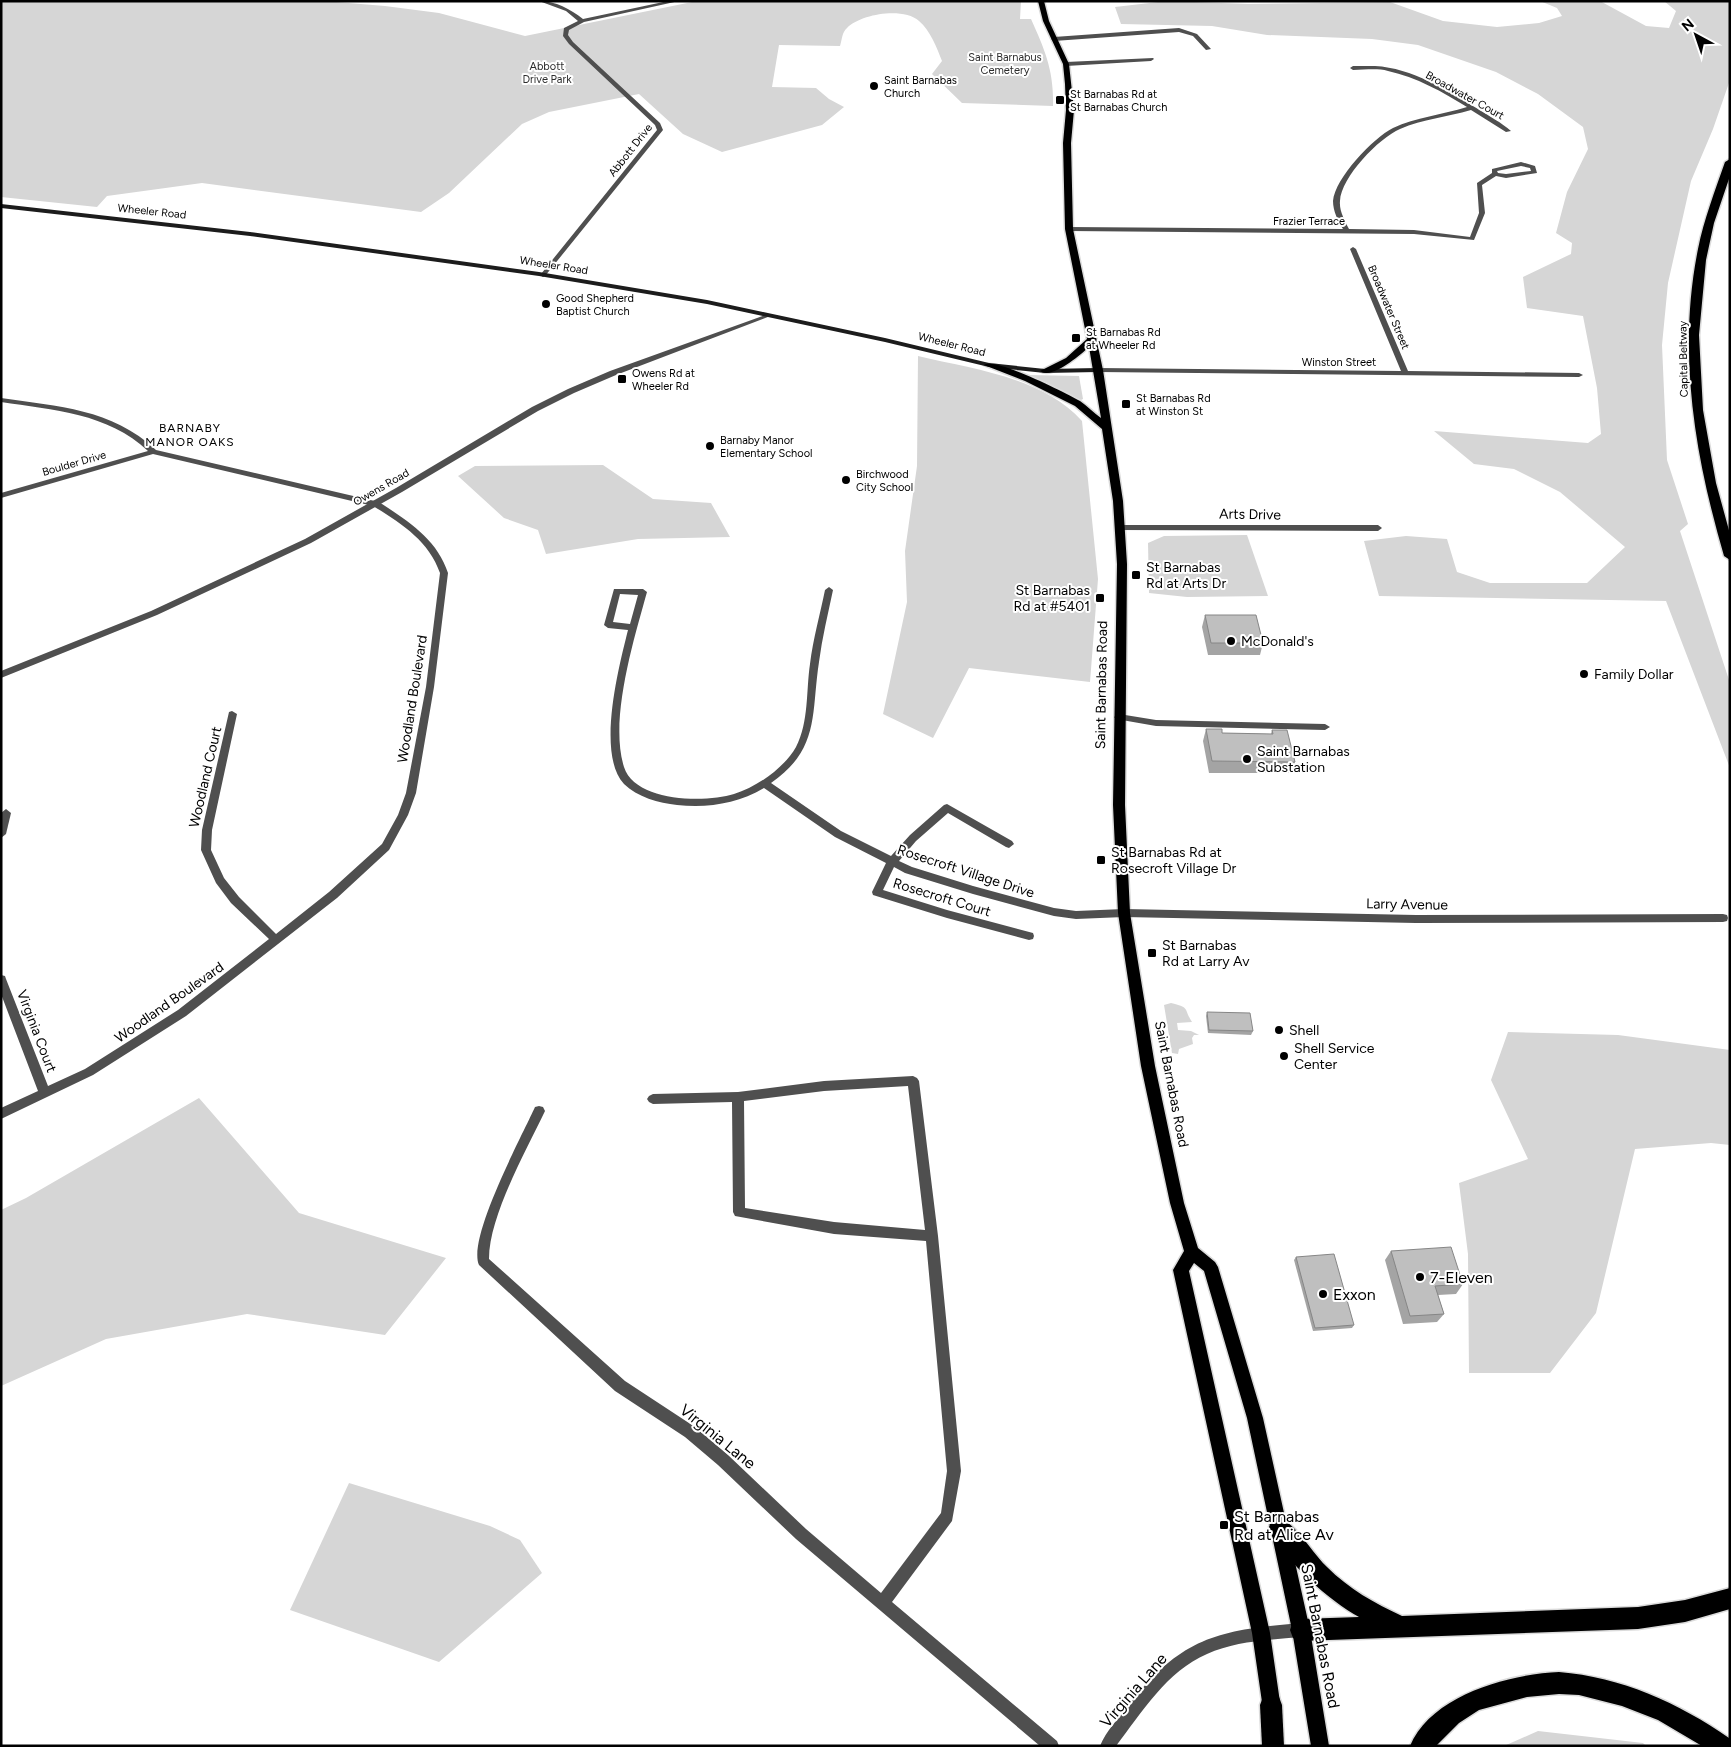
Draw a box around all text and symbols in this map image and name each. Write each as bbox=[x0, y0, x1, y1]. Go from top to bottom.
north arrow bbox=[1671, 10, 1721, 60]
text: N bbox=[1678, 15, 1698, 35]
park label: Saint Barnabus Cemetery bbox=[968, 51, 1042, 77]
park label: Abbott Drive Park bbox=[522, 60, 572, 86]
street label: Broadwater Court bbox=[1423, 68, 1506, 122]
place label: Saint Barnabas Church bbox=[884, 74, 957, 100]
marker: Saint Barnabas Church bbox=[868, 80, 880, 92]
place label: St Barnabas Rd at St Barnabas Church bbox=[1070, 88, 1167, 114]
marker: St Barnabas Rd at St Barnabas Church bbox=[1054, 94, 1066, 106]
street label: Abbott Drive bbox=[606, 121, 655, 179]
street label: Wheeler Road bbox=[117, 201, 187, 222]
street label: Frazier Terrace bbox=[1273, 215, 1345, 228]
street label: Wheeler Road bbox=[519, 254, 589, 277]
street label: Broadwater Street bbox=[1365, 263, 1412, 351]
place label: Good Shepherd Baptist Church bbox=[556, 292, 634, 318]
marker: Good Shepherd Baptist Church bbox=[540, 298, 552, 310]
street label: Capital Beltway bbox=[1676, 320, 1691, 397]
place label: St Barnabas Rd at Wheeler Rd bbox=[1086, 326, 1161, 352]
street label: Wheeler Road bbox=[917, 330, 987, 359]
marker: St Barnabas Rd at Wheeler Rd bbox=[1070, 332, 1082, 344]
street label: Winston Street bbox=[1302, 356, 1376, 369]
place label: Owens Rd at Wheeler Rd bbox=[632, 367, 695, 393]
marker: Owens Rd at Wheeler Rd bbox=[616, 373, 628, 385]
place label: St Barnabas Rd at Winston St bbox=[1136, 392, 1211, 418]
marker: St Barnabas Rd at Winston St bbox=[1120, 398, 1132, 410]
district label: BARNABY MANOR OAKS bbox=[145, 421, 235, 449]
place label: Barnaby Manor Elementary School bbox=[720, 434, 812, 460]
marker: Barnaby Manor Elementary School bbox=[704, 440, 716, 452]
street label: Boulder Drive bbox=[41, 448, 108, 479]
street label: Owens Road bbox=[351, 466, 411, 509]
place label: Birchwood City School bbox=[856, 468, 913, 494]
marker: Birchwood City School bbox=[840, 474, 852, 486]
street label: Arts Drive bbox=[1219, 505, 1281, 524]
place label: St Barnabas Rd at Arts Dr bbox=[1146, 559, 1226, 592]
marker: St Barnabas Rd at Arts Dr bbox=[1130, 569, 1142, 581]
place label: St Barnabas Rd at #5401 bbox=[1013, 582, 1090, 615]
marker: St Barnabas Rd at #5401 bbox=[1094, 592, 1106, 604]
street label: Saint Barnabas Road bbox=[1092, 621, 1111, 749]
place label: McDonald's bbox=[1241, 633, 1314, 650]
street label: Woodland Boulevard bbox=[394, 634, 431, 764]
marker: McDonald's bbox=[1225, 635, 1237, 647]
place label: Family Dollar bbox=[1594, 666, 1674, 683]
marker: Family Dollar bbox=[1578, 668, 1590, 680]
street label: Woodland Court bbox=[186, 725, 225, 829]
place label: Saint Barnabas Substation bbox=[1257, 743, 1350, 776]
marker: Saint Barnabas Substation bbox=[1241, 753, 1253, 765]
street label: Rosecroft Village Drive bbox=[895, 841, 1037, 902]
place label: St Barnabas Rd at Rosecroft Village Dr bbox=[1111, 844, 1237, 877]
marker: St Barnabas Rd at Rosecroft Village Dr bbox=[1095, 854, 1107, 866]
street label: Rosecroft Court bbox=[891, 875, 993, 920]
street label: Larry Avenue bbox=[1366, 895, 1449, 914]
place label: St Barnabas Rd at Larry Av bbox=[1162, 937, 1250, 970]
marker: St Barnabas Rd at Larry Av bbox=[1146, 947, 1158, 959]
street label: Woodland Boulevard bbox=[111, 958, 227, 1046]
street label: Virginia Court bbox=[13, 988, 60, 1075]
street label: Saint Barnabas Road bbox=[1151, 1019, 1192, 1149]
place label: Shell bbox=[1289, 1022, 1319, 1039]
marker: Shell bbox=[1273, 1024, 1285, 1036]
place label: Shell Service Center bbox=[1294, 1040, 1375, 1073]
marker: Shell Service Center bbox=[1278, 1050, 1290, 1062]
place label: 7-Eleven bbox=[1430, 1268, 1493, 1287]
marker: 7-Eleven bbox=[1414, 1271, 1426, 1283]
place label: Exxon bbox=[1333, 1285, 1376, 1304]
marker: Exxon bbox=[1317, 1288, 1329, 1300]
street label: Virginia Lane bbox=[676, 1400, 760, 1473]
place label: St Barnabas Rd at Alice Av bbox=[1234, 1507, 1335, 1544]
marker: St Barnabas Rd at Alice Av bbox=[1218, 1519, 1230, 1531]
street label: Saint Barnabas Road bbox=[1297, 1562, 1344, 1710]
street label: Virginia Lane bbox=[1096, 1649, 1171, 1731]

